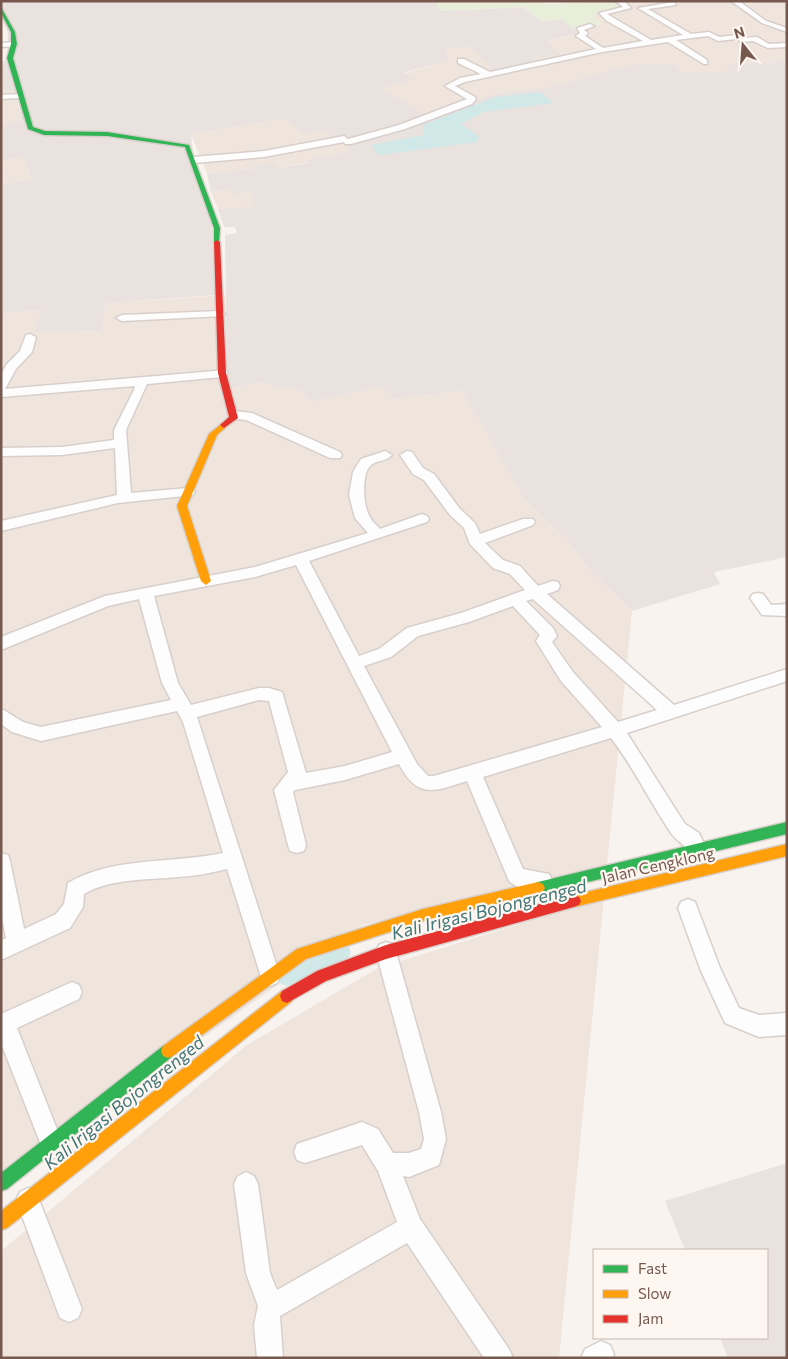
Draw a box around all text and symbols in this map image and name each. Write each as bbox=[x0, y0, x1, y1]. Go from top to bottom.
north arrow bbox=[718, 20, 768, 70]
text: N bbox=[732, 22, 747, 42]
street label: Jalan Cengklong bbox=[600, 842, 716, 887]
water label: Kali Irigasi Bojongrenged bbox=[389, 874, 589, 944]
water label: Kali Irigasi Bojongrenged bbox=[39, 1030, 209, 1174]
legend bbox=[593, 1249, 768, 1339]
text: Fast bbox=[638, 1259, 667, 1277]
text: Slow bbox=[638, 1284, 671, 1302]
text: Jam bbox=[638, 1309, 663, 1327]

